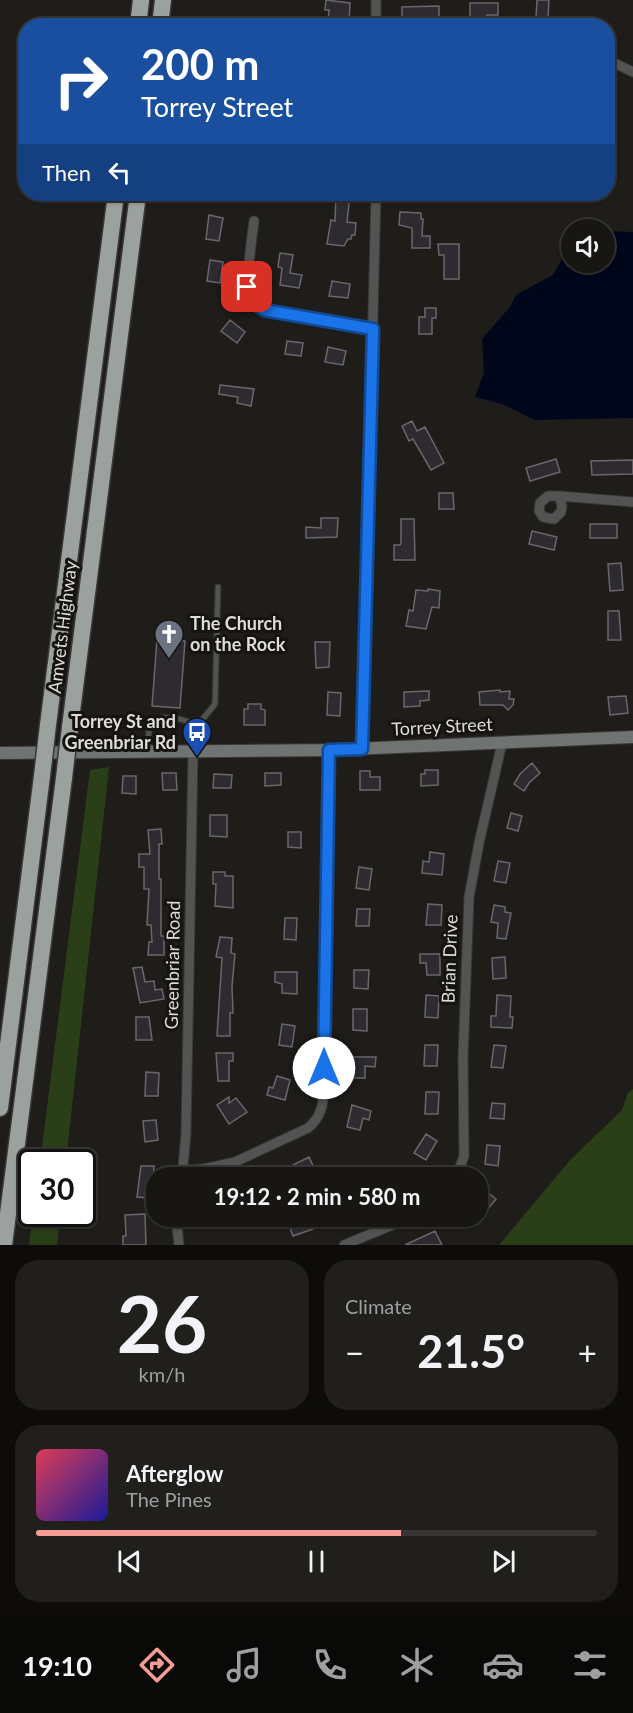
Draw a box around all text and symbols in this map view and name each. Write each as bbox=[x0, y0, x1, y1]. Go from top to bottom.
text: 200 m bbox=[141, 39, 259, 89]
icon: right bbox=[42, 42, 120, 120]
text: Torrey Street bbox=[141, 90, 293, 123]
icon: left bbox=[103, 156, 136, 189]
text: Then bbox=[42, 159, 91, 186]
map controls bbox=[561, 219, 615, 273]
button: sound bbox=[561, 219, 615, 273]
pin bbox=[221, 261, 272, 312]
icon: arrive bbox=[230, 270, 263, 303]
street label: Amvets Highway bbox=[43, 559, 81, 694]
place label: The Church on the Rock bbox=[190, 612, 286, 655]
church icon: The Church on the Rock bbox=[153, 618, 185, 660]
place label: Torrey St and Greenbriar Rd bbox=[65, 710, 176, 753]
street label: Torrey Street bbox=[391, 712, 494, 740]
bus stop icon: Torrey St and Greenbriar Rd bbox=[181, 716, 213, 758]
street label: Greenbriar Road bbox=[160, 900, 184, 1030]
street label: Brian Drive bbox=[436, 914, 462, 1004]
position arrow bbox=[292, 1036, 356, 1100]
speed limit sign: 30 bbox=[18, 1149, 96, 1227]
text: 19:12 · 2 min · 580 m bbox=[214, 1183, 420, 1210]
text: 26 bbox=[117, 1276, 207, 1370]
text: Climate bbox=[345, 1294, 412, 1318]
text: 21.5° bbox=[417, 1324, 525, 1378]
text: − bbox=[345, 1332, 364, 1372]
text: + bbox=[578, 1332, 597, 1372]
text: km/h bbox=[139, 1362, 185, 1386]
text: Afterglow bbox=[126, 1460, 223, 1487]
text: The Pines bbox=[126, 1487, 212, 1511]
icon: previous bbox=[113, 1545, 146, 1578]
icon: pause bbox=[300, 1545, 333, 1578]
icon: next bbox=[487, 1545, 520, 1578]
icon: directions bbox=[136, 1644, 178, 1686]
icon: music bbox=[223, 1644, 265, 1686]
icon: phone bbox=[309, 1644, 351, 1686]
icon: climate bbox=[396, 1644, 438, 1686]
icon: car bbox=[482, 1644, 524, 1686]
icon: filters bbox=[569, 1644, 611, 1686]
text: 19:10 bbox=[22, 1649, 92, 1682]

